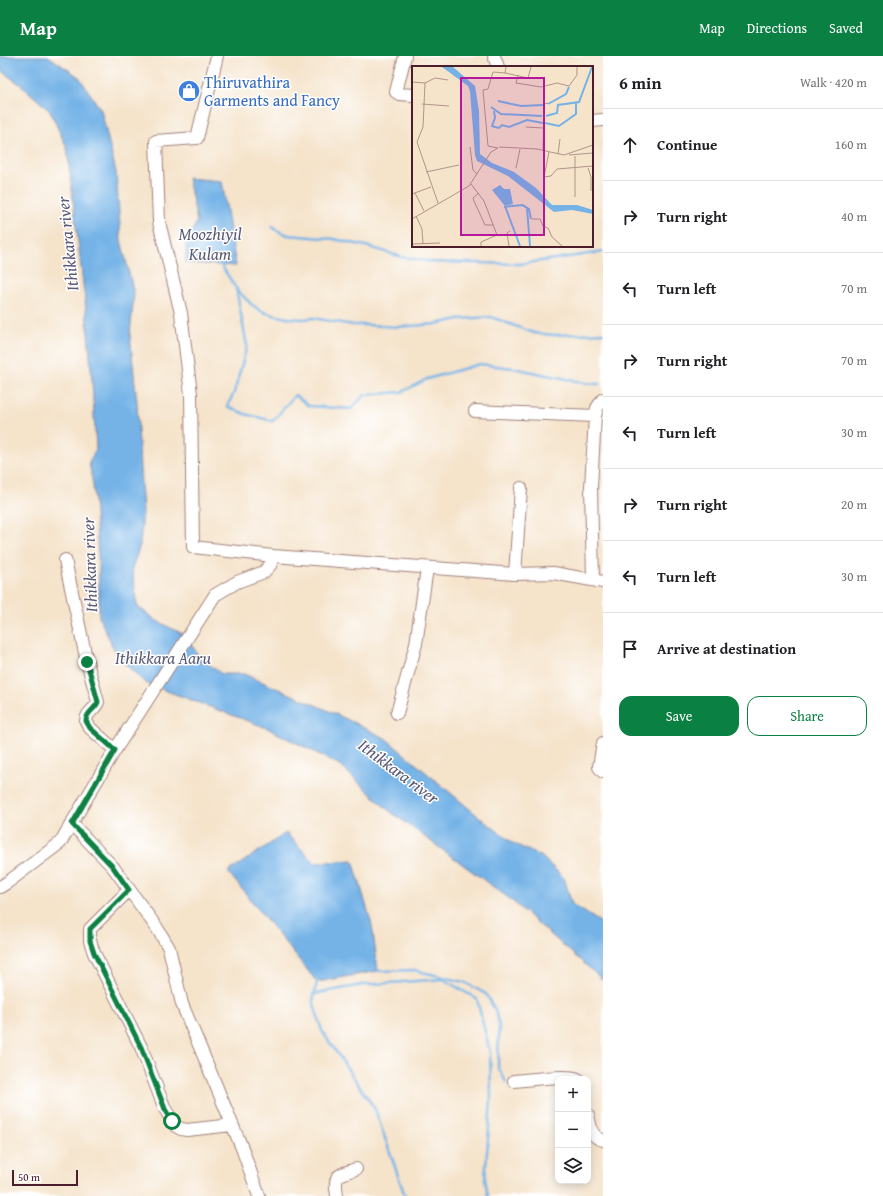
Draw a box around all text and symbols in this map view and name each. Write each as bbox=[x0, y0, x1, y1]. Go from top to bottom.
text: Map bbox=[20, 14, 57, 42]
text: Map bbox=[699, 18, 725, 38]
text: Directions bbox=[747, 18, 807, 38]
text: Saved bbox=[829, 18, 863, 38]
inset map bbox=[412, 66, 593, 247]
place label: Thiruvathira Garments and Fancy bbox=[204, 70, 340, 112]
text: 6 min bbox=[619, 70, 661, 95]
text: Walk · 420 m bbox=[800, 73, 867, 92]
shop icon: Thiruvathira Garments and Fancy bbox=[176, 78, 202, 104]
icon: ahead bbox=[619, 134, 641, 156]
text: Continue bbox=[657, 134, 718, 155]
text: 160 m bbox=[835, 135, 867, 154]
water label: Ithikkara river bbox=[50, 195, 84, 293]
icon: right bbox=[619, 206, 641, 228]
text: Turn right bbox=[657, 206, 728, 227]
text: 40 m bbox=[841, 207, 867, 226]
water label: Moozhiyil Kulam bbox=[178, 221, 242, 266]
icon: left bbox=[619, 278, 641, 300]
text: Turn left bbox=[657, 278, 716, 299]
text: 70 m bbox=[841, 279, 867, 298]
icon: right bbox=[619, 350, 641, 372]
text: Turn right bbox=[657, 350, 728, 371]
text: 70 m bbox=[841, 351, 867, 370]
icon: left bbox=[619, 422, 641, 444]
text: Turn left bbox=[657, 422, 716, 443]
text: 30 m bbox=[841, 423, 867, 442]
icon: right bbox=[619, 494, 641, 516]
text: Turn right bbox=[657, 494, 728, 515]
text: 20 m bbox=[841, 495, 867, 514]
water label: Ithikkara river bbox=[75, 516, 103, 613]
icon: left bbox=[619, 566, 641, 588]
text: Turn left bbox=[657, 566, 716, 587]
text: 30 m bbox=[841, 567, 867, 586]
icon: arrive bbox=[619, 638, 641, 660]
text: Arrive at destination bbox=[657, 638, 796, 659]
water label: Ithikkara Aaru bbox=[115, 645, 211, 670]
route end bbox=[78, 653, 96, 671]
button: Save bbox=[619, 696, 739, 736]
button: Share bbox=[747, 696, 867, 736]
water label: Ithikkara river bbox=[353, 732, 445, 810]
map controls bbox=[555, 1076, 591, 1184]
button: + bbox=[555, 1076, 591, 1112]
route start bbox=[163, 1112, 181, 1130]
button: − bbox=[555, 1112, 591, 1148]
button: layers bbox=[555, 1148, 591, 1184]
scale bar bbox=[12, 1168, 78, 1187]
text: 50 m bbox=[18, 1169, 40, 1185]

